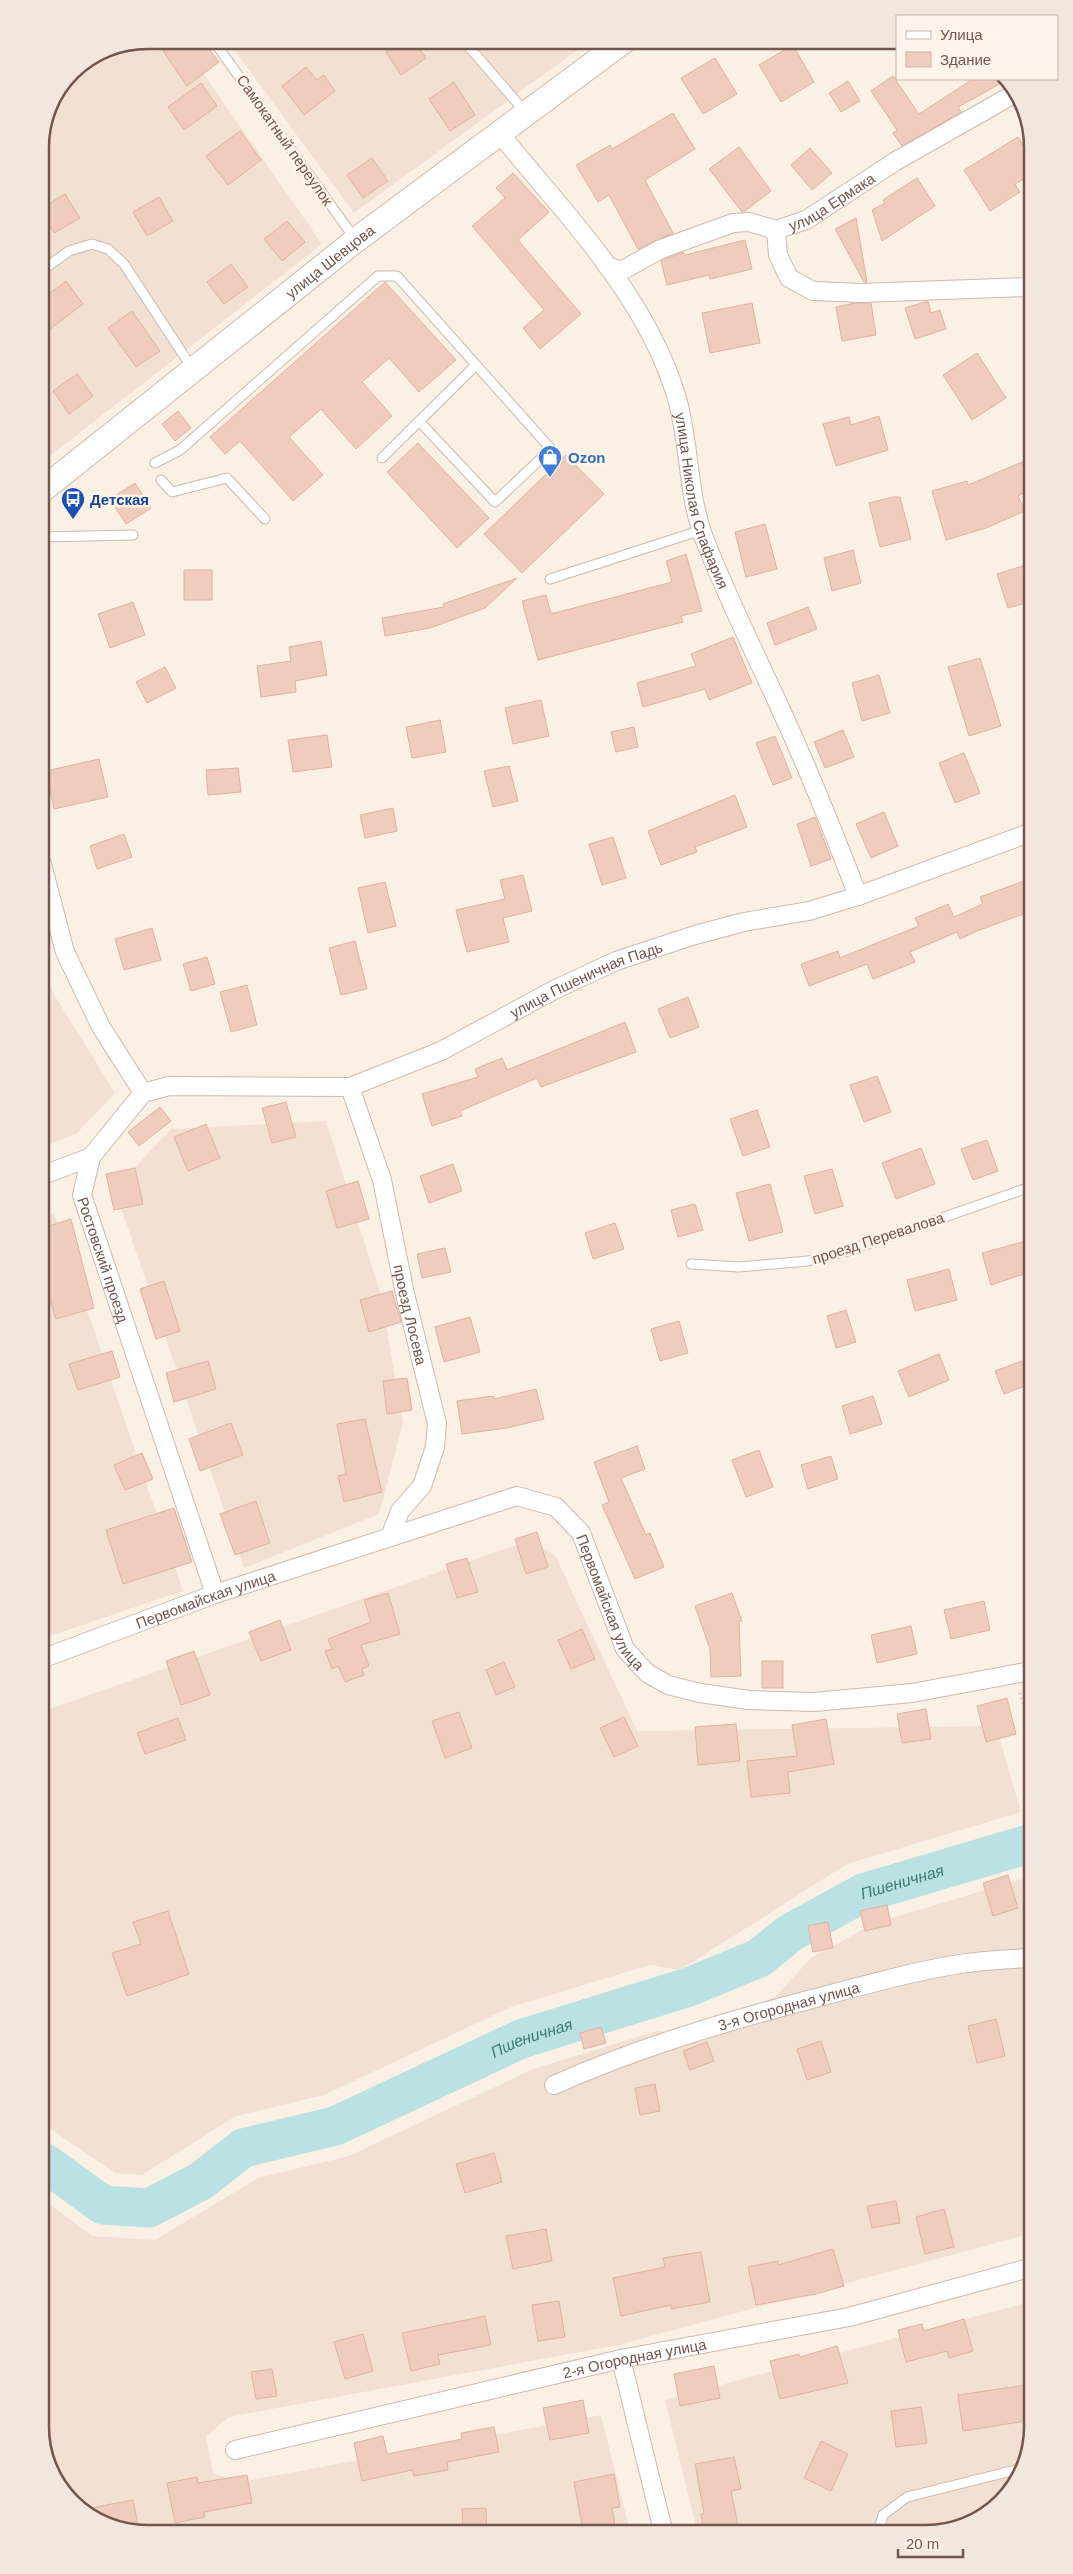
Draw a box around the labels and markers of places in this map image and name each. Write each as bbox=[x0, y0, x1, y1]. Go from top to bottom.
shop icon: Ozon bbox=[537, 444, 563, 478]
place label: Ozon bbox=[568, 449, 606, 466]
bus stop icon: Детская bbox=[60, 486, 86, 520]
place label: Детская bbox=[90, 491, 149, 508]

